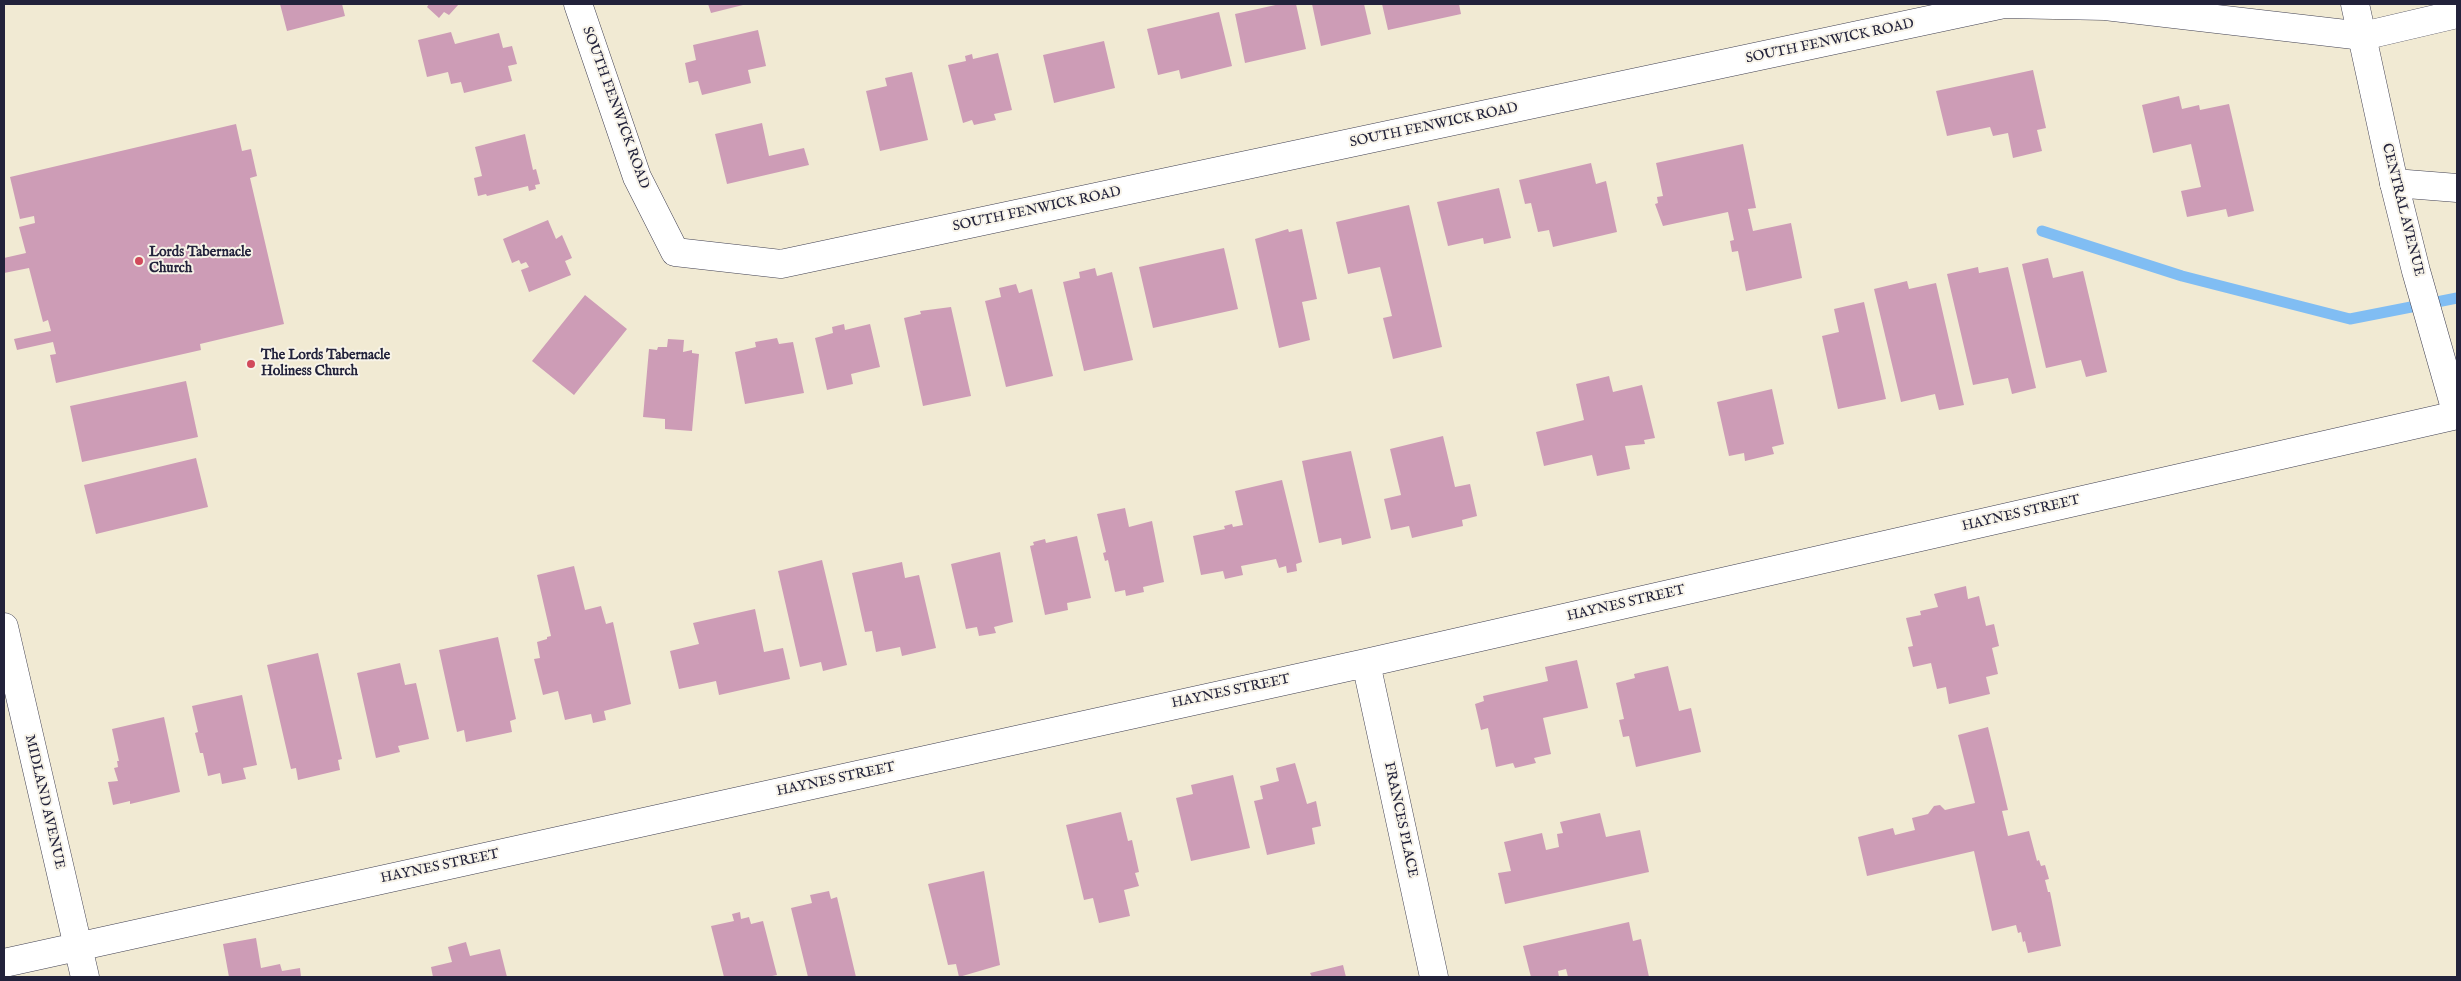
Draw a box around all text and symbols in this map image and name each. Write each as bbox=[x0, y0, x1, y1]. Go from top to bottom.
street label: SOUTH FENWICK ROAD bbox=[1744, 16, 1916, 68]
street label: SOUTH FENWICK ROAD bbox=[578, 25, 652, 191]
street label: SOUTH FENWICK ROAD bbox=[1348, 100, 1520, 152]
street label: CENTRAL AVENUE bbox=[2377, 142, 2427, 278]
street label: SOUTH FENWICK ROAD bbox=[951, 184, 1123, 236]
place label: Lords Tabernacle Church bbox=[149, 245, 251, 278]
marker: Lords Tabernacle Church bbox=[133, 255, 145, 267]
place label: The Lords Tabernacle Holiness Church bbox=[261, 348, 390, 381]
marker: The Lords Tabernacle Holiness Church bbox=[245, 358, 257, 370]
street label: HAYNES STREET bbox=[1960, 492, 2082, 536]
street label: HAYNES STREET bbox=[1565, 582, 1687, 626]
street label: HAYNES STREET bbox=[1170, 671, 1292, 713]
street label: MIDLAND AVENUE bbox=[20, 733, 68, 871]
street label: HAYNES STREET bbox=[775, 759, 897, 801]
street label: FRANCES PLACE bbox=[1380, 761, 1420, 879]
street label: HAYNES STREET bbox=[379, 846, 501, 888]

